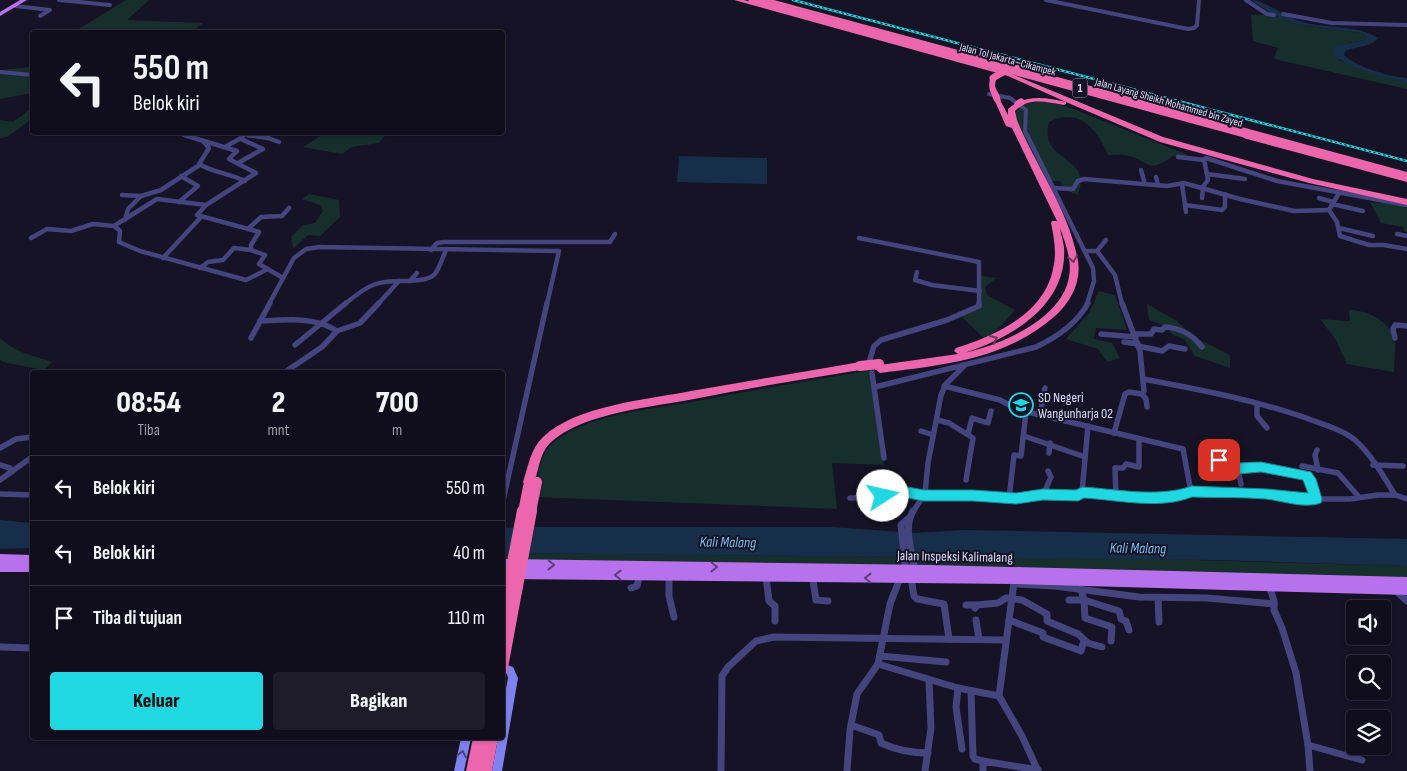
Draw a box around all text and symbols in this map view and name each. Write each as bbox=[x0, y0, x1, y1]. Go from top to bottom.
street label: Jalan Tol Jakarta–Cikampek bbox=[957, 40, 1058, 79]
text: 550 m bbox=[133, 47, 209, 90]
icon: left bbox=[50, 50, 115, 115]
street label: Jalan Layang Sheikh Mohammed bin Zayed bbox=[1093, 75, 1245, 130]
road number: 1 bbox=[1072, 78, 1088, 98]
text: Belok kiri bbox=[133, 90, 200, 117]
one-way arrow bbox=[1068, 255, 1078, 264]
one-way arrow bbox=[989, 334, 998, 345]
text: 08:54 bbox=[116, 385, 181, 421]
text: 2 bbox=[272, 385, 285, 421]
text: 700 bbox=[376, 385, 419, 421]
place label: SD Negeri Wangunharja 02 bbox=[1038, 389, 1113, 422]
school or university icon: SD Negeri Wangunharja 02 bbox=[1008, 392, 1034, 418]
text: Tiba bbox=[138, 421, 160, 440]
text: mnt bbox=[267, 421, 290, 440]
text: m bbox=[392, 421, 402, 440]
pin bbox=[1198, 439, 1240, 481]
icon: arrive bbox=[1205, 446, 1233, 474]
position arrow bbox=[856, 469, 908, 521]
icon: left bbox=[50, 474, 78, 502]
text: Belok kiri bbox=[93, 477, 155, 500]
text: 550 m bbox=[446, 477, 485, 500]
water label: Kali Malang bbox=[700, 533, 756, 552]
icon: left bbox=[50, 539, 78, 567]
water label: Kali Malang bbox=[1110, 539, 1166, 558]
text: Belok kiri bbox=[93, 542, 155, 565]
text: 40 m bbox=[453, 542, 485, 565]
street label: Jalan Inspeksi Kalimalang bbox=[896, 547, 1013, 566]
one-way arrow bbox=[548, 560, 555, 570]
one-way arrow bbox=[710, 562, 718, 572]
one-way arrow bbox=[614, 570, 622, 580]
one-way arrow bbox=[864, 573, 872, 583]
map controls bbox=[1346, 600, 1391, 755]
button: sound bbox=[1346, 600, 1391, 645]
icon: arrive bbox=[50, 604, 78, 632]
text: Tiba di tujuan bbox=[93, 607, 182, 630]
text: 110 m bbox=[448, 607, 485, 630]
button: search bbox=[1346, 655, 1391, 700]
button: Keluar bbox=[50, 672, 263, 730]
button: Bagikan bbox=[273, 672, 485, 730]
button: layers bbox=[1346, 710, 1391, 755]
one-way arrow bbox=[457, 750, 467, 759]

